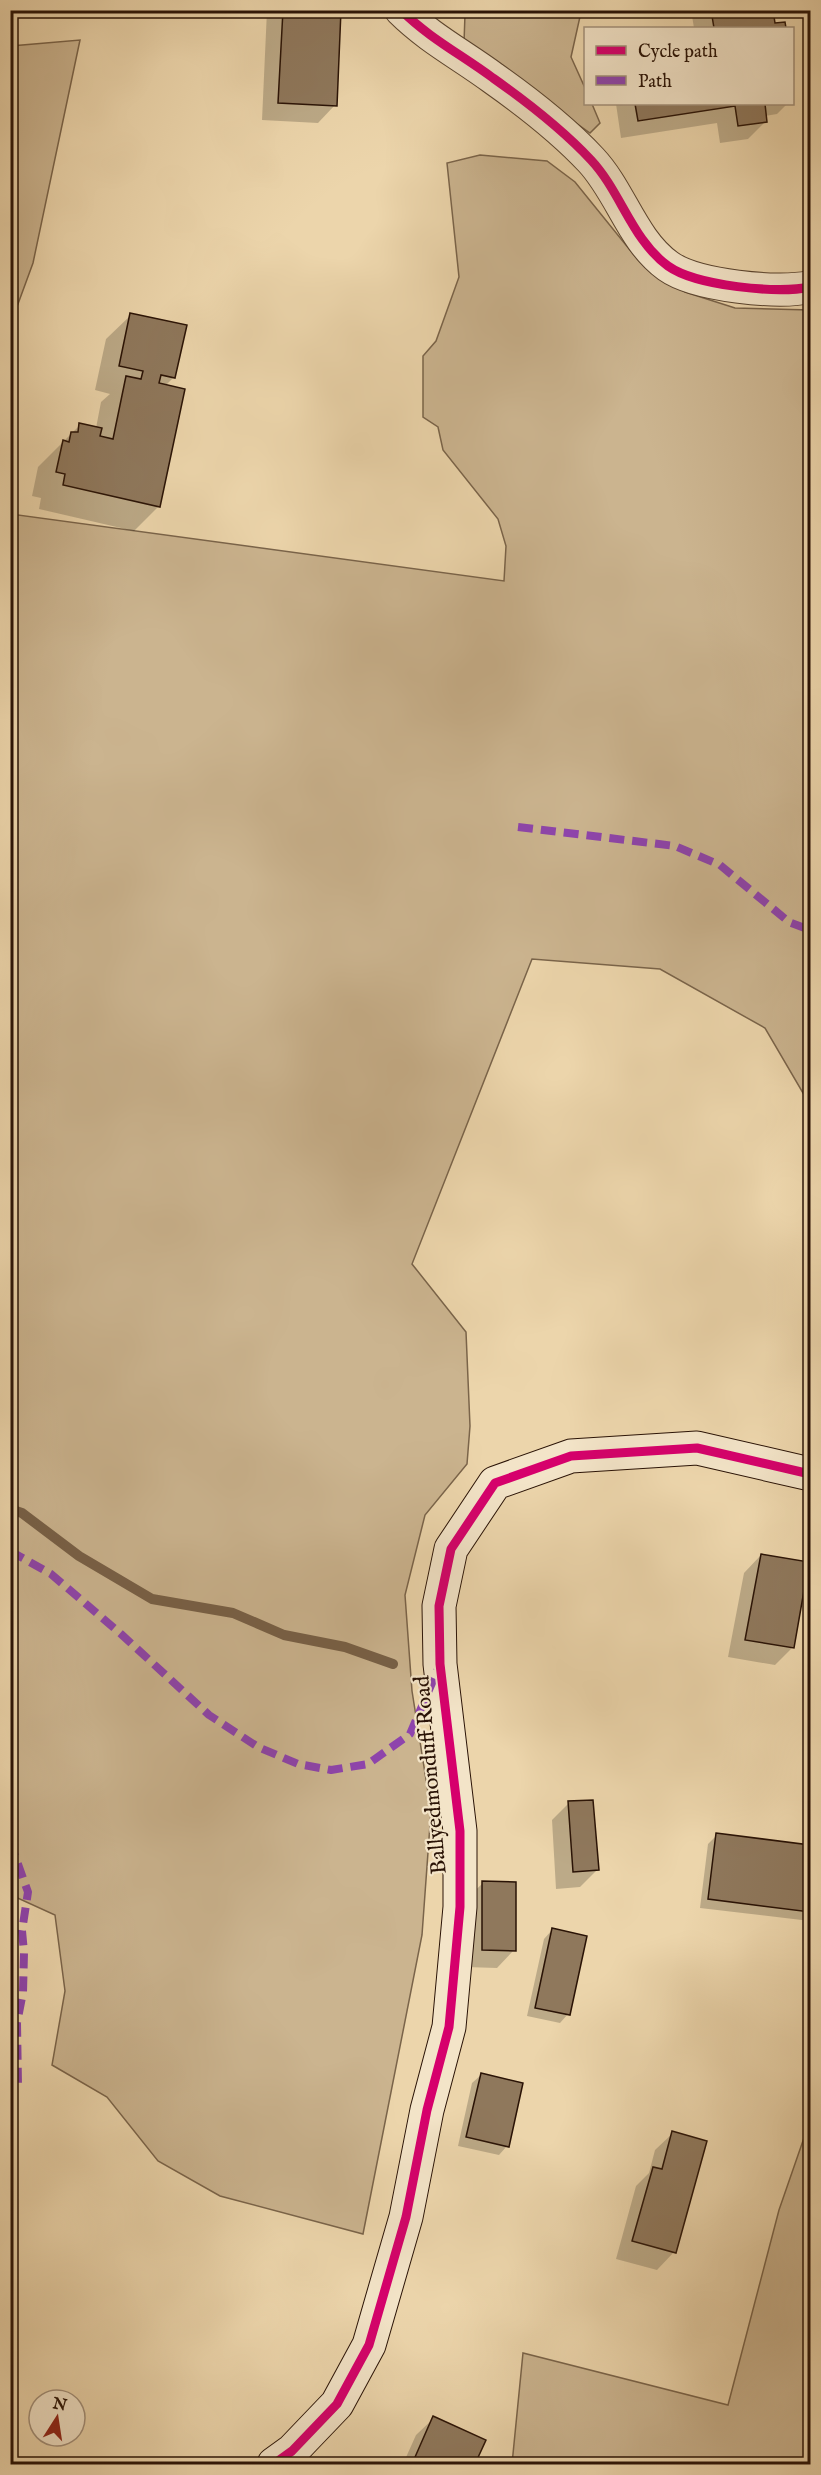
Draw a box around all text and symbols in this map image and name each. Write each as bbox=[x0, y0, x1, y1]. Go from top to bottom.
legend bbox=[584, 27, 794, 105]
text: Cycle path bbox=[638, 41, 718, 64]
text: Path bbox=[638, 71, 672, 94]
street label: Ballyedmonduff Road bbox=[408, 1674, 454, 1876]
north arrow bbox=[27, 2388, 87, 2448]
text: N bbox=[50, 2394, 69, 2417]

